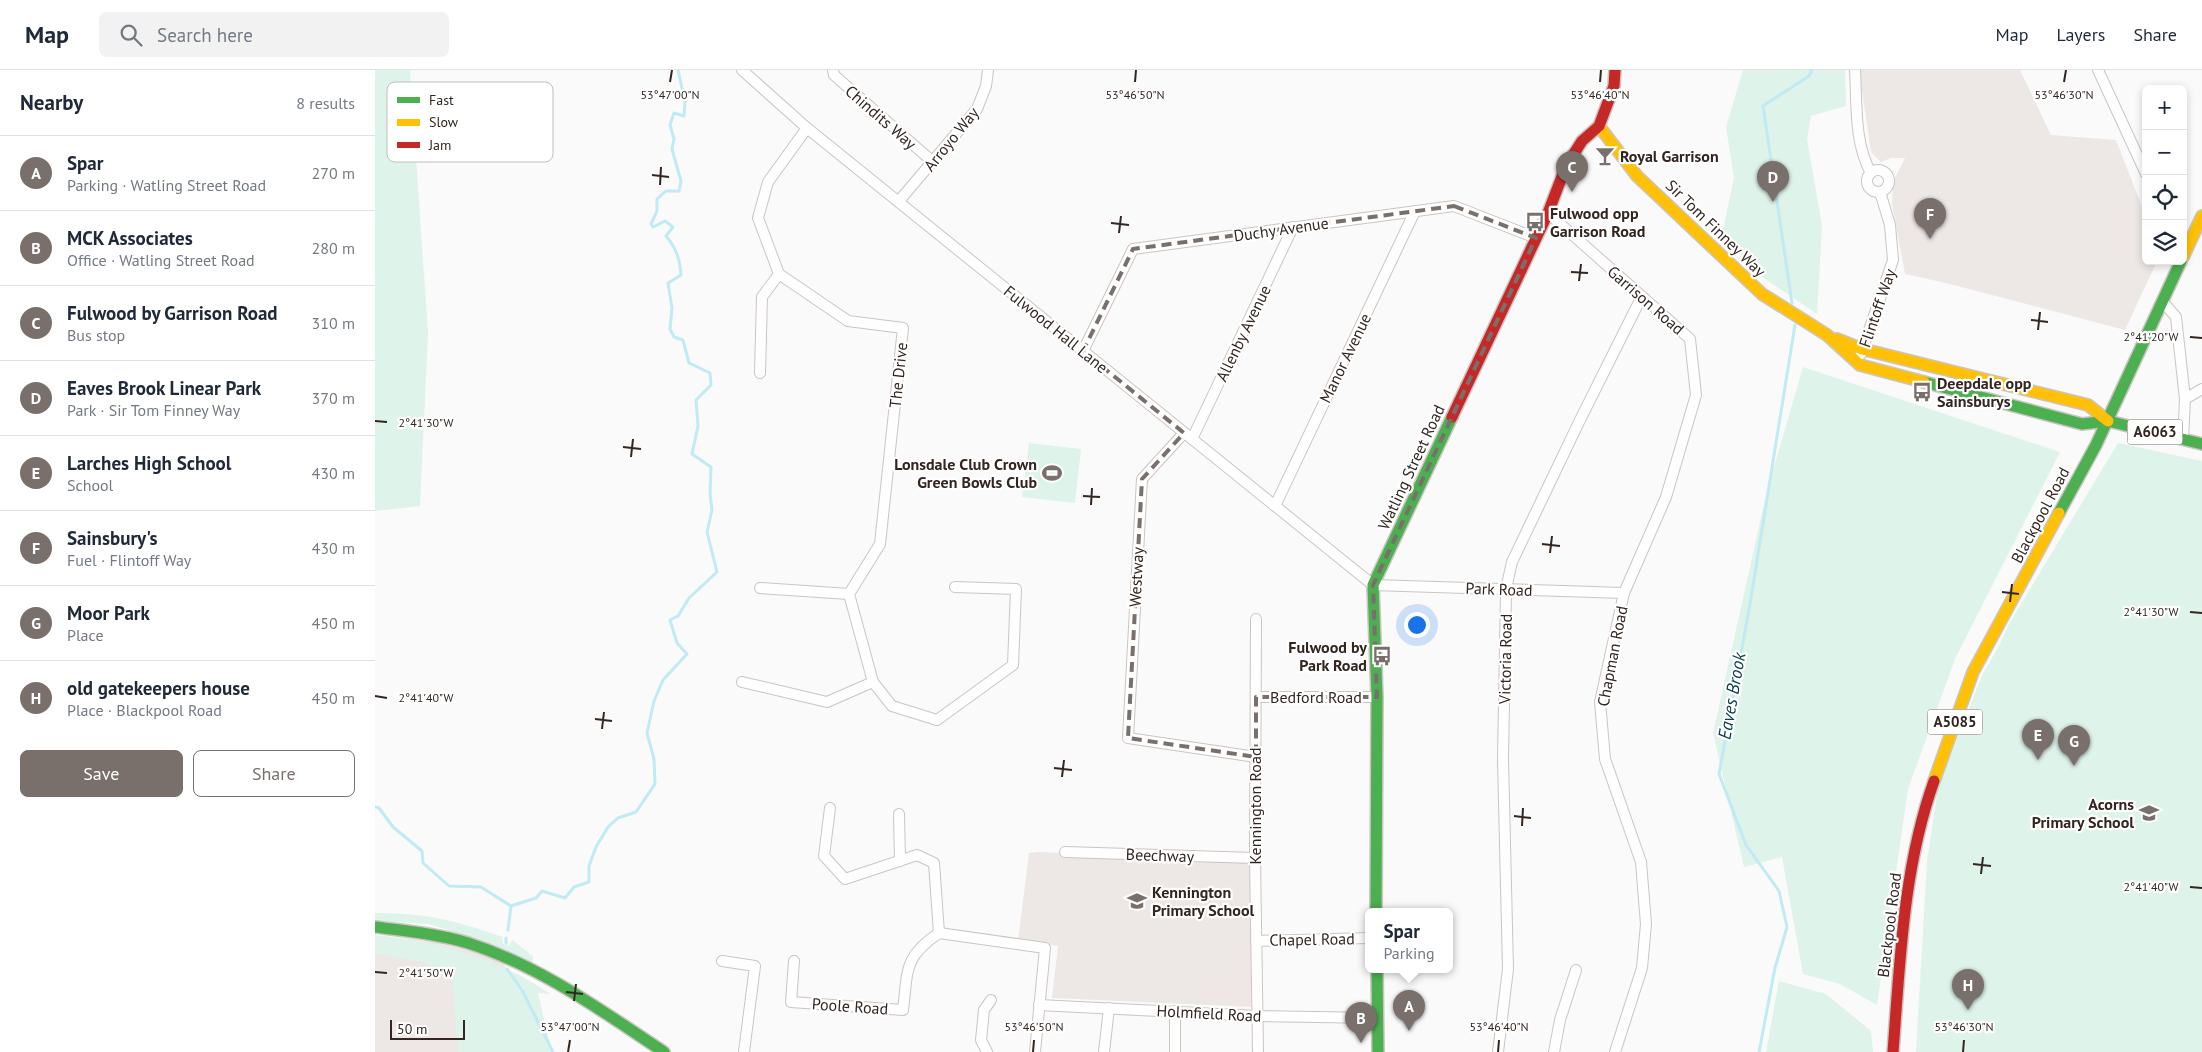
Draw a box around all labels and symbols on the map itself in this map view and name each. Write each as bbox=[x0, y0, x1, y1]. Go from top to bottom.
street label: Chindits Way bbox=[841, 81, 921, 154]
legend bbox=[387, 82, 553, 162]
text: 53°47'00"N bbox=[640, 87, 700, 102]
text: 53°46'50"N bbox=[1105, 87, 1165, 102]
text: 53°46'40"N bbox=[1570, 87, 1630, 102]
text: 53°46'30"N bbox=[2034, 87, 2094, 102]
text: Fast bbox=[429, 91, 454, 109]
street label: Arroyo Way bbox=[919, 103, 983, 175]
text: Slow bbox=[429, 113, 459, 131]
text: Jam bbox=[428, 136, 451, 154]
bar icon: Royal Garrison bbox=[1594, 145, 1616, 167]
place label: Royal Garrison bbox=[1620, 146, 1719, 166]
pin: C bbox=[1556, 151, 1588, 192]
pin: D bbox=[1757, 161, 1789, 202]
street label: Sir Tom Finney Way bbox=[1662, 175, 1771, 281]
pin: F bbox=[1914, 198, 1946, 239]
place label: Fulwood opp Garrison Road bbox=[1550, 203, 1645, 241]
bus stop icon: Fulwood opp Garrison Road bbox=[1524, 211, 1546, 233]
street label: Duchy Avenue bbox=[1232, 212, 1330, 246]
street label: Garrison Road bbox=[1604, 261, 1688, 339]
street label: Flintoff Way bbox=[1854, 266, 1900, 350]
street label: Fulwood Hall Lane bbox=[1000, 281, 1112, 377]
street label: Allenby Avenue bbox=[1211, 282, 1275, 384]
street label: Manor Avenue bbox=[1315, 310, 1375, 406]
text: 2°41'20"W bbox=[2124, 329, 2178, 344]
street label: The Drive bbox=[885, 341, 911, 409]
place label: Deepdale opp Sainsburys bbox=[1937, 373, 2032, 411]
bus stop icon: Deepdale opp Sainsburys bbox=[1911, 381, 1933, 403]
street label: Watling Street Road bbox=[1373, 401, 1449, 533]
text: 2°41'30"W bbox=[399, 415, 453, 430]
road number: A6063 bbox=[2127, 420, 2183, 444]
place label: Lonsdale Club Crown Green Bowls Club bbox=[894, 454, 1037, 492]
sports icon: Lonsdale Club Crown Green Bowls Club bbox=[1041, 462, 1063, 484]
street label: Blackpool Road bbox=[2006, 464, 2074, 566]
street label: Westway bbox=[1124, 546, 1148, 607]
street label: Park Road bbox=[1465, 578, 1533, 600]
street label: Chapman Road bbox=[1592, 604, 1632, 708]
text: 2°41'30"W bbox=[2124, 604, 2178, 619]
your location bbox=[1404, 612, 1430, 638]
street label: Victoria Road bbox=[1494, 614, 1516, 705]
place label: Fulwood by Park Road bbox=[1288, 637, 1367, 675]
bus stop icon: Fulwood by Park Road bbox=[1371, 645, 1393, 667]
water label: Eaves Brook bbox=[1713, 650, 1751, 741]
street label: Bedford Road bbox=[1270, 687, 1362, 707]
text: 2°41'40"W bbox=[399, 690, 453, 705]
road number: A5085 bbox=[1927, 710, 1983, 734]
pin: E bbox=[2022, 719, 2054, 760]
pin: G bbox=[2058, 725, 2090, 766]
street label: Kennington Road bbox=[1245, 748, 1265, 864]
place label: Acorns Primary School bbox=[2032, 794, 2134, 832]
school or university icon: Acorns Primary School bbox=[2138, 802, 2160, 824]
street label: Beechway bbox=[1125, 844, 1195, 866]
street label: Blackpool Road bbox=[1873, 871, 1905, 979]
text: 2°41'40"W bbox=[2124, 879, 2178, 894]
place label: Kennington Primary School bbox=[1152, 882, 1254, 920]
school or university icon: Kennington Primary School bbox=[1126, 890, 1148, 912]
street label: Chapel Road bbox=[1269, 928, 1355, 950]
text: 2°41'50"W bbox=[399, 965, 453, 980]
pin: H bbox=[1952, 969, 1984, 1010]
pin: A bbox=[1393, 990, 1425, 1031]
street label: Poole Road bbox=[811, 993, 889, 1019]
street label: Holmfield Road bbox=[1156, 1000, 1262, 1026]
pin: B bbox=[1345, 1002, 1377, 1043]
scale bar bbox=[390, 1017, 465, 1040]
text: 53°47'00"N bbox=[540, 1019, 600, 1034]
text: 53°46'50"N bbox=[1004, 1019, 1064, 1034]
text: 53°46'40"N bbox=[1469, 1019, 1529, 1034]
text: 53°46'30"N bbox=[1934, 1019, 1994, 1034]

